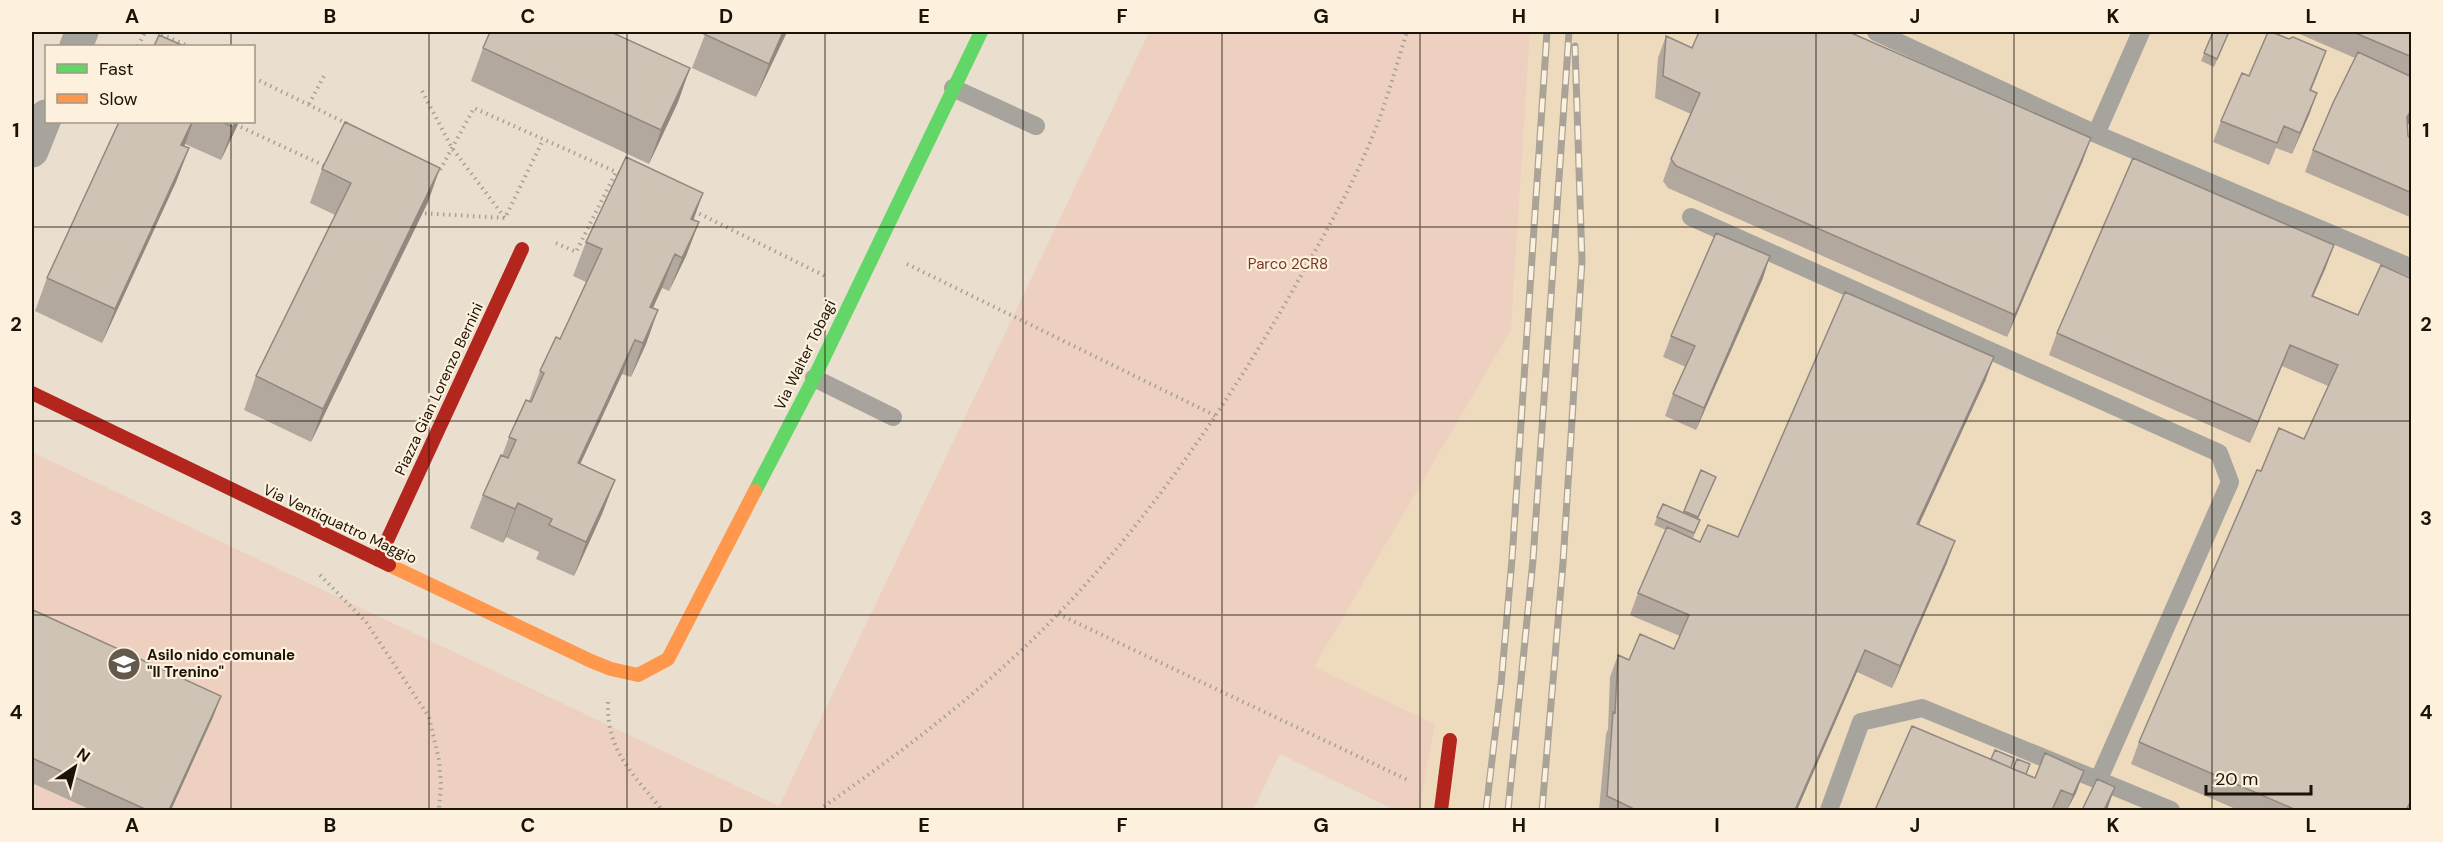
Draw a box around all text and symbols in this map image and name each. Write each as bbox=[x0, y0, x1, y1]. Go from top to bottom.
text: A bbox=[125, 3, 139, 29]
text: B bbox=[324, 3, 336, 29]
text: C bbox=[521, 3, 535, 29]
text: D bbox=[719, 3, 733, 29]
text: E bbox=[918, 3, 930, 29]
text: F bbox=[1116, 3, 1128, 29]
text: G bbox=[1313, 3, 1329, 29]
text: H bbox=[1512, 3, 1526, 29]
text: I bbox=[1714, 3, 1720, 29]
text: J bbox=[1910, 3, 1920, 29]
text: K bbox=[2106, 3, 2120, 29]
text: L bbox=[2305, 3, 2317, 29]
legend bbox=[45, 45, 255, 123]
text: Fast bbox=[99, 57, 134, 81]
text: Slow bbox=[99, 87, 138, 111]
text: 1 bbox=[12, 117, 20, 143]
text: 1 bbox=[2422, 117, 2430, 143]
park label: Parco 2CR8 bbox=[1248, 254, 1328, 274]
street label: Via Walter Tobagi bbox=[770, 297, 840, 413]
street label: Piazza Gian Lorenzo Bernini bbox=[390, 299, 488, 479]
text: 2 bbox=[10, 311, 22, 337]
text: 2 bbox=[2420, 311, 2432, 337]
street label: Via Ventiquattro Maggio bbox=[260, 480, 420, 568]
text: 3 bbox=[10, 505, 22, 531]
text: 3 bbox=[2420, 505, 2432, 531]
place label: Asilo nido comunale "Il Trenino" bbox=[147, 645, 295, 682]
school or university icon: Asilo nido comunale "Il Trenino" bbox=[106, 646, 142, 682]
text: 4 bbox=[10, 699, 23, 725]
text: 4 bbox=[2420, 699, 2433, 725]
north arrow bbox=[45, 737, 105, 797]
text: N bbox=[73, 743, 94, 767]
scale bar bbox=[2206, 758, 2311, 796]
text: 20 m bbox=[2215, 767, 2258, 791]
text: A bbox=[125, 812, 139, 838]
text: B bbox=[324, 812, 336, 838]
text: C bbox=[521, 812, 535, 838]
text: D bbox=[719, 812, 733, 838]
text: E bbox=[918, 812, 930, 838]
text: F bbox=[1116, 812, 1128, 838]
text: G bbox=[1313, 812, 1329, 838]
text: H bbox=[1512, 812, 1526, 838]
text: I bbox=[1714, 812, 1720, 838]
text: J bbox=[1910, 812, 1920, 838]
text: K bbox=[2106, 812, 2120, 838]
text: L bbox=[2305, 812, 2317, 838]

